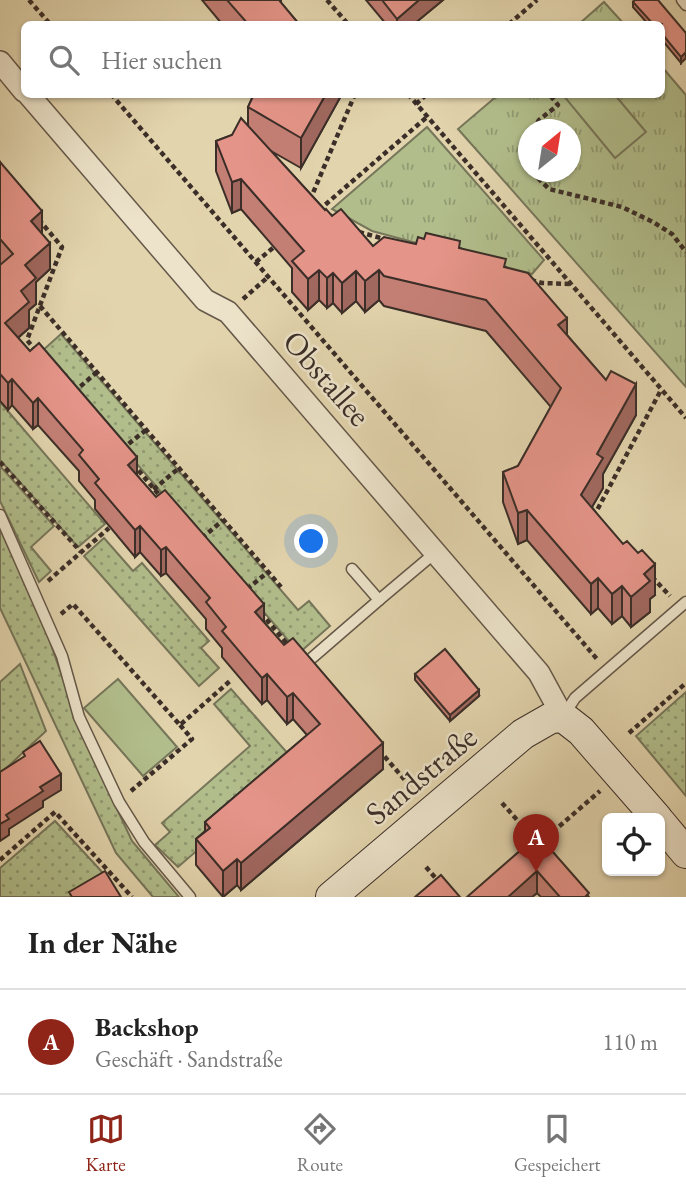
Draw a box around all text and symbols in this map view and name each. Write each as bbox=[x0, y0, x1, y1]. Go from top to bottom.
search box bbox=[21, 21, 665, 98]
icon: search bbox=[45, 41, 83, 79]
text: Hier suchen bbox=[101, 43, 222, 77]
north arrow bbox=[518, 119, 581, 182]
street label: Obstallee bbox=[274, 321, 380, 435]
your location bbox=[294, 524, 328, 558]
street label: Sandstraße bbox=[356, 716, 486, 834]
map controls bbox=[602, 813, 665, 876]
button: locate bbox=[602, 813, 665, 876]
pin: A bbox=[513, 814, 559, 872]
text: In der Nähe bbox=[28, 923, 177, 962]
text: Backshop bbox=[95, 1010, 199, 1044]
text: A bbox=[43, 1027, 59, 1057]
text: 110 m bbox=[602, 1027, 658, 1057]
text: Geschäft · Sandstraße bbox=[95, 1044, 283, 1074]
tab: Karte bbox=[85, 1110, 126, 1177]
tab: Route bbox=[297, 1110, 343, 1177]
tab: Gespeichert bbox=[514, 1110, 601, 1177]

